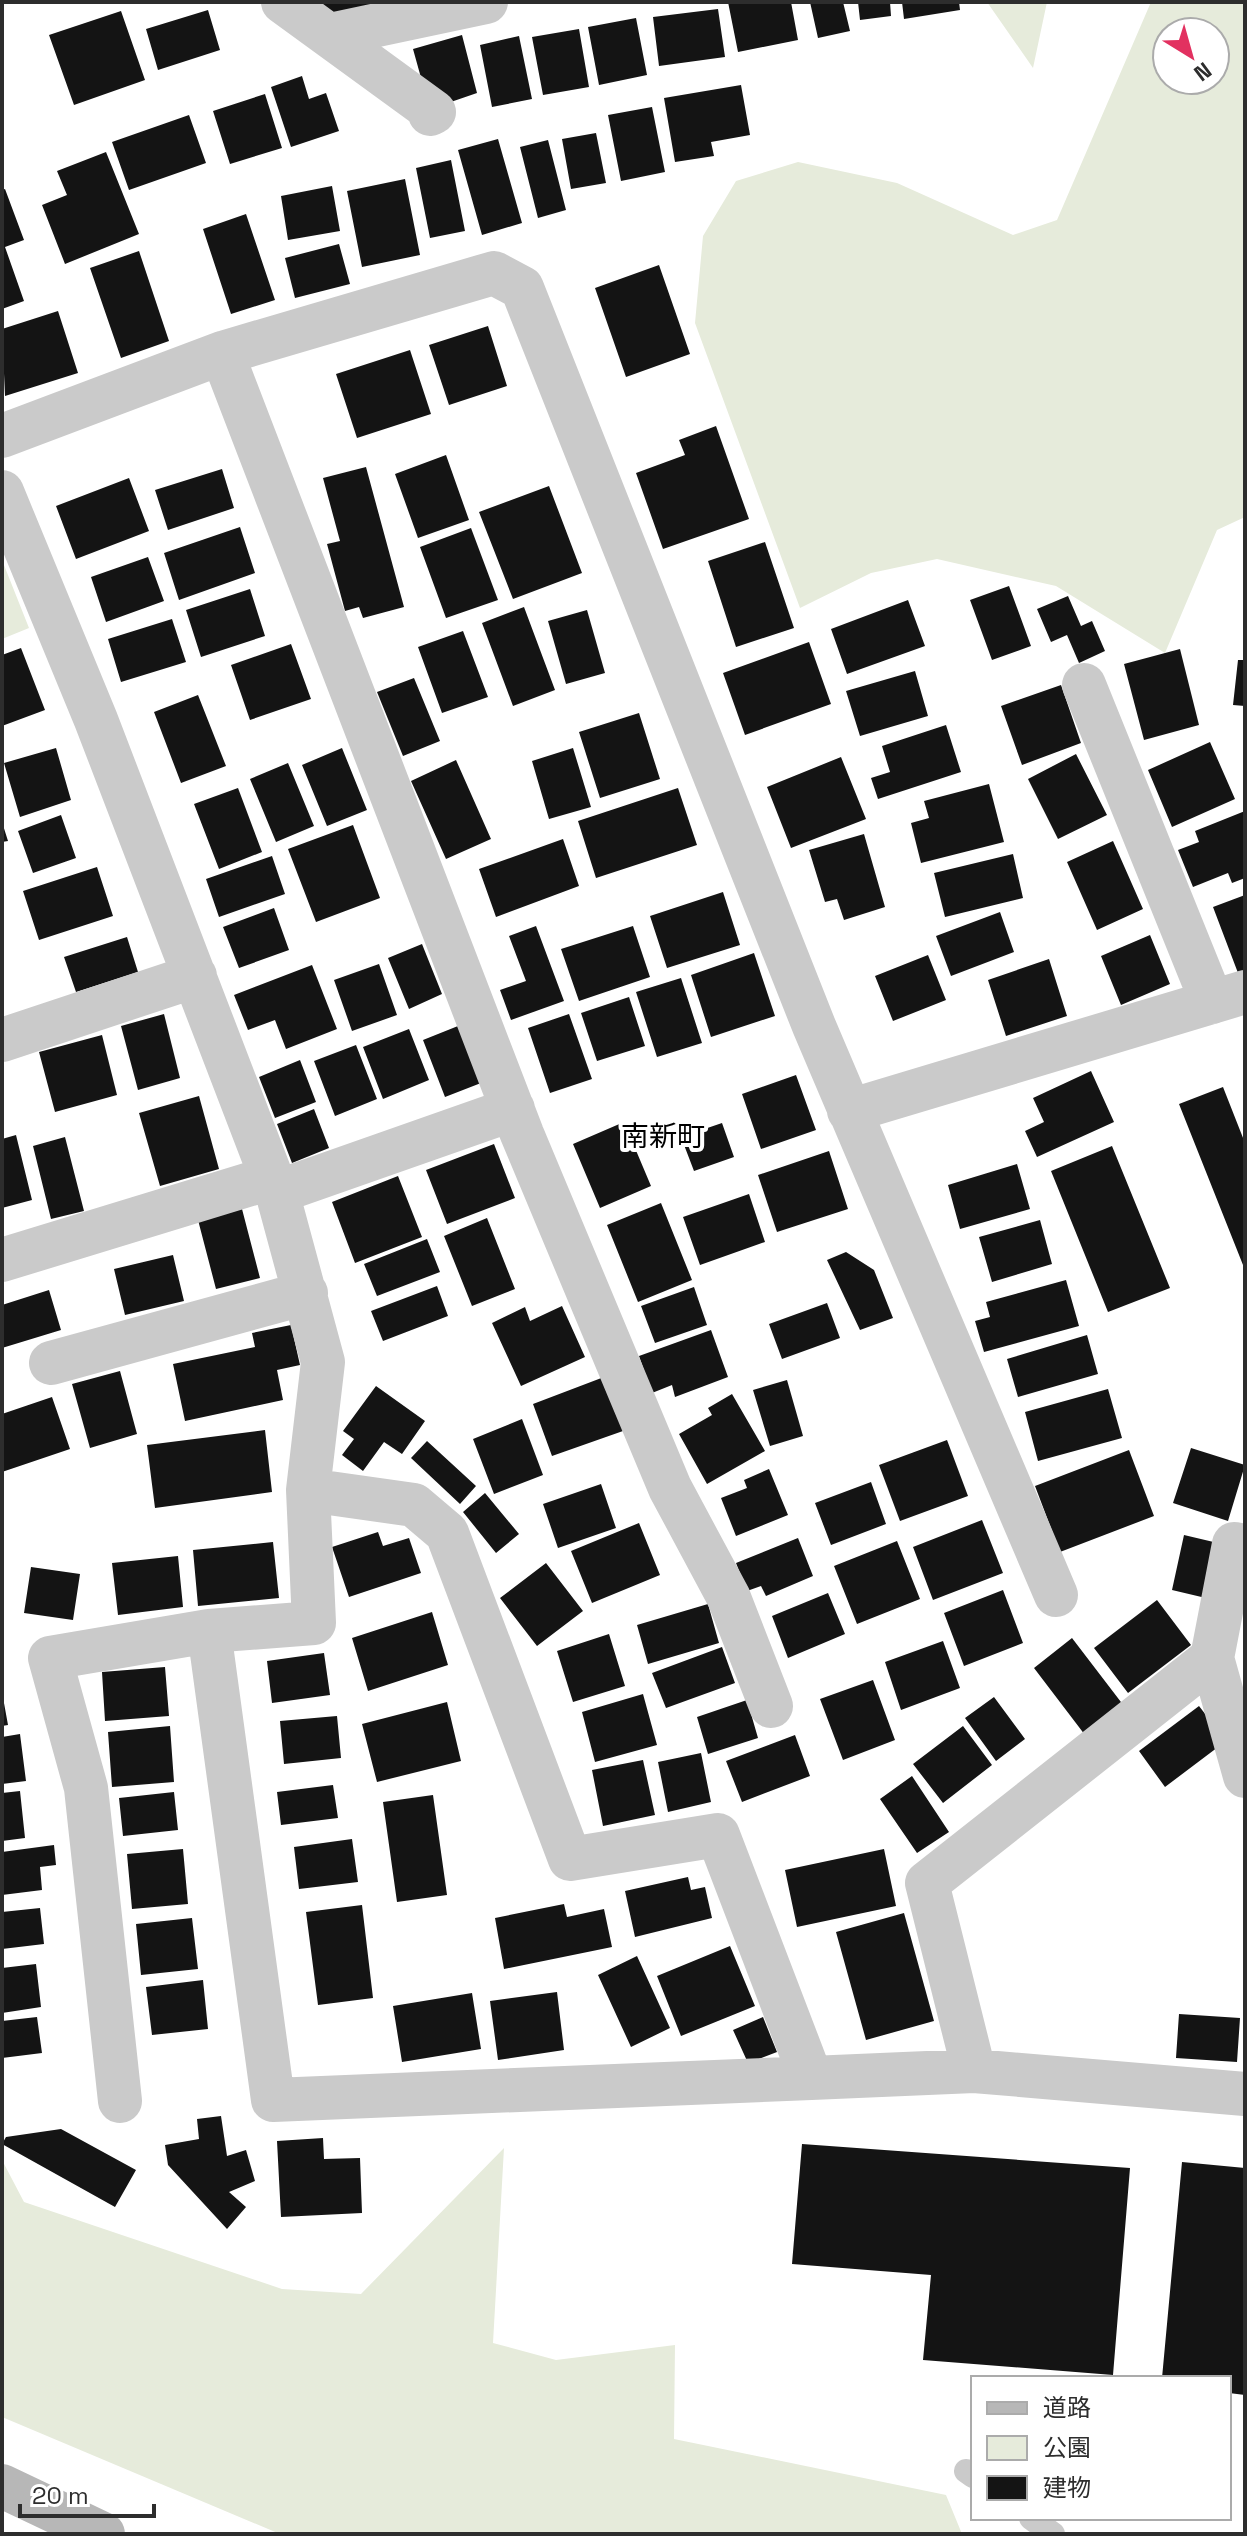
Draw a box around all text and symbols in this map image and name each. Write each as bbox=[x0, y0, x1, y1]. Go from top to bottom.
north arrow bbox=[1151, 16, 1231, 96]
text: N bbox=[1189, 56, 1217, 88]
district label: 南新町 bbox=[621, 1118, 705, 1154]
legend bbox=[971, 2376, 1231, 2520]
text: 道路 bbox=[1043, 2392, 1091, 2423]
text: 公園 bbox=[1043, 2432, 1091, 2463]
scale bar bbox=[20, 2468, 154, 2518]
text: 建物 bbox=[1043, 2472, 1091, 2503]
text: 20 m bbox=[32, 2480, 89, 2511]

